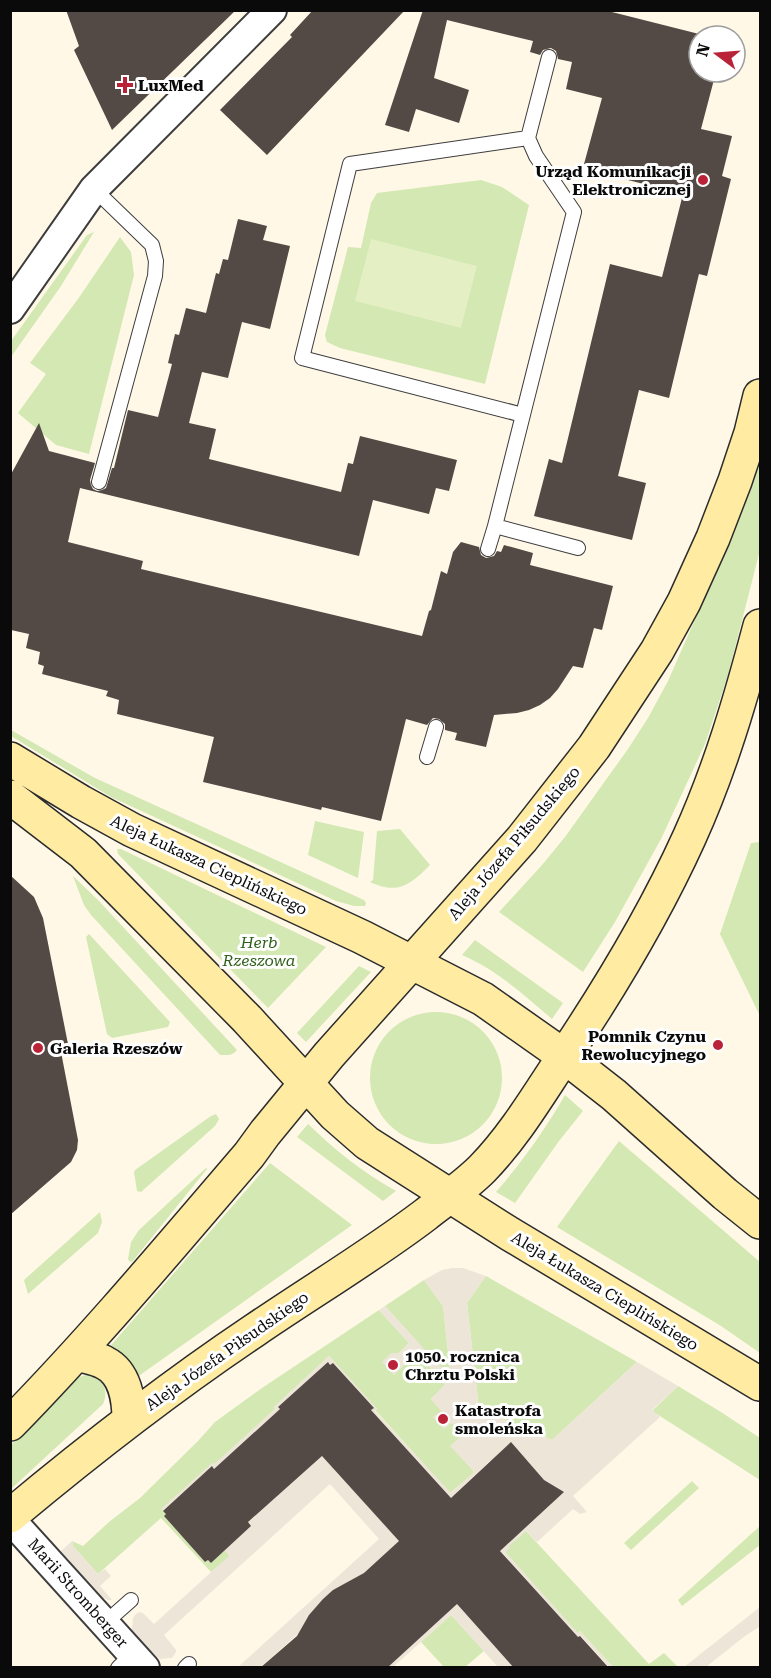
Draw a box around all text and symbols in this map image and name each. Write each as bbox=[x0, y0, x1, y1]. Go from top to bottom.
north arrow bbox=[687, 24, 747, 84]
text: N bbox=[692, 41, 714, 59]
marker: LuxMed bbox=[116, 76, 134, 94]
place label: LuxMed bbox=[138, 76, 204, 95]
place label: Urząd Komunikacji Elektronicznej bbox=[535, 162, 692, 199]
marker: Urząd Komunikacji Elektronicznej bbox=[696, 173, 710, 187]
street label: Aleja Józefa Piłsudskiego bbox=[444, 762, 584, 924]
street label: Aleja Łukasza Cieplińskiego bbox=[108, 811, 311, 919]
park label: Herb Rzeszowa bbox=[222, 933, 296, 970]
place label: Pomnik Czynu Rewolucyjnego bbox=[581, 1027, 706, 1064]
marker: Pomnik Czynu Rewolucyjnego bbox=[711, 1038, 725, 1052]
place label: Galeria Rzeszów bbox=[50, 1039, 183, 1058]
marker: Galeria Rzeszów bbox=[31, 1041, 45, 1055]
street label: Aleja Łukasza Cieplińskiego bbox=[508, 1228, 702, 1355]
street label: Aleja Józefa Piłsudskiego bbox=[142, 1287, 312, 1415]
place label: 1050. rocznica Chrztu Polski bbox=[405, 1347, 520, 1384]
marker: 1050. rocznica Chrztu Polski bbox=[386, 1358, 400, 1372]
place label: Katastrofa smoleńska bbox=[455, 1401, 543, 1438]
marker: Katastrofa smoleńska bbox=[436, 1412, 450, 1426]
street label: Marii Stromberger bbox=[24, 1534, 132, 1652]

